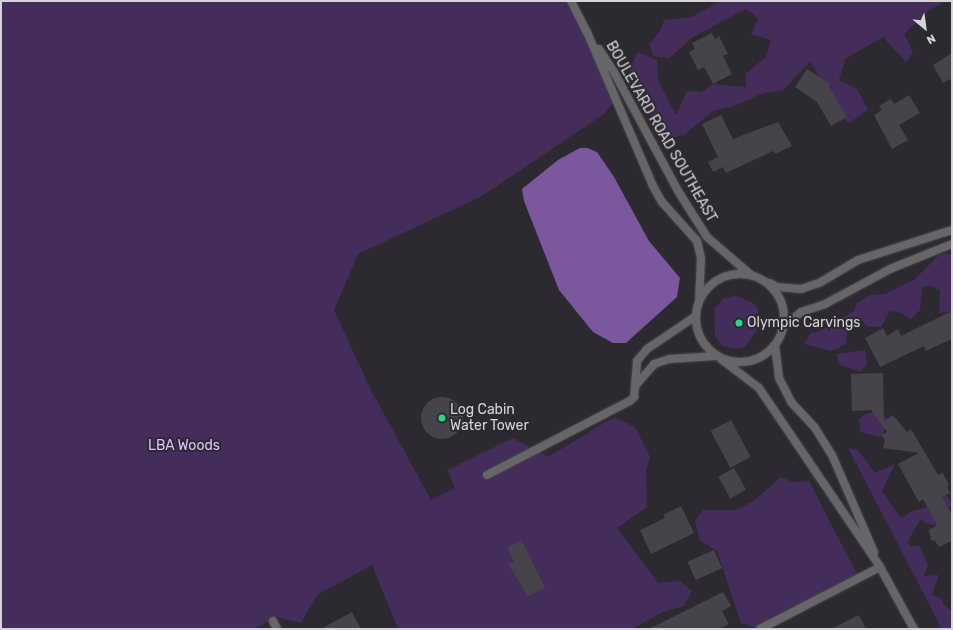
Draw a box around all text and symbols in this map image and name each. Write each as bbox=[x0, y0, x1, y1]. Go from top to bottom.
north arrow bbox=[905, 8, 945, 48]
text: N bbox=[924, 31, 938, 47]
street label: BOULEVARD ROAD SOUTHEAST bbox=[602, 38, 720, 226]
place label: Olympic Carvings bbox=[747, 315, 860, 331]
marker: Olympic Carvings bbox=[734, 318, 744, 328]
place label: Log Cabin Water Tower bbox=[450, 402, 529, 434]
marker: Log Cabin Water Tower bbox=[437, 413, 447, 423]
park label: LBA Woods bbox=[148, 438, 220, 454]

